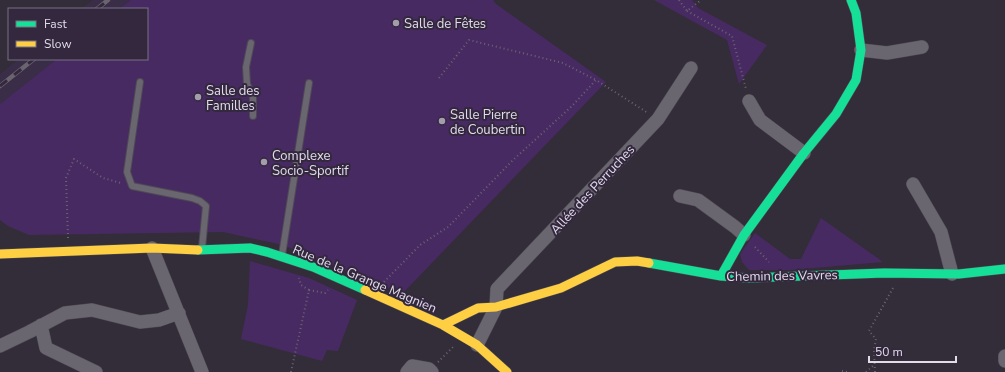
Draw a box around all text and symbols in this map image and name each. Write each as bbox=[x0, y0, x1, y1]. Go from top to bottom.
legend bbox=[8, 8, 148, 60]
place label: Salle de Fêtes bbox=[404, 15, 486, 33]
text: Fast bbox=[44, 16, 67, 32]
marker: Salle de Fêtes bbox=[391, 18, 401, 28]
text: Slow bbox=[44, 36, 72, 52]
place label: Salle des Familles bbox=[206, 82, 260, 115]
marker: Salle des Familles bbox=[193, 92, 203, 102]
place label: Salle Pierre de Coubertin bbox=[450, 106, 525, 139]
marker: Salle Pierre de Coubertin bbox=[437, 116, 447, 126]
street label: Allée des Perruches bbox=[546, 141, 639, 238]
place label: Complexe Socio-Sportif bbox=[272, 147, 349, 180]
marker: Complexe Socio-Sportif bbox=[259, 157, 269, 167]
street label: Rue de la Grange Magnien bbox=[290, 240, 439, 317]
street label: Chemin des Vavres bbox=[726, 266, 838, 286]
scale bar bbox=[869, 338, 956, 364]
text: 50 m bbox=[875, 344, 903, 360]

